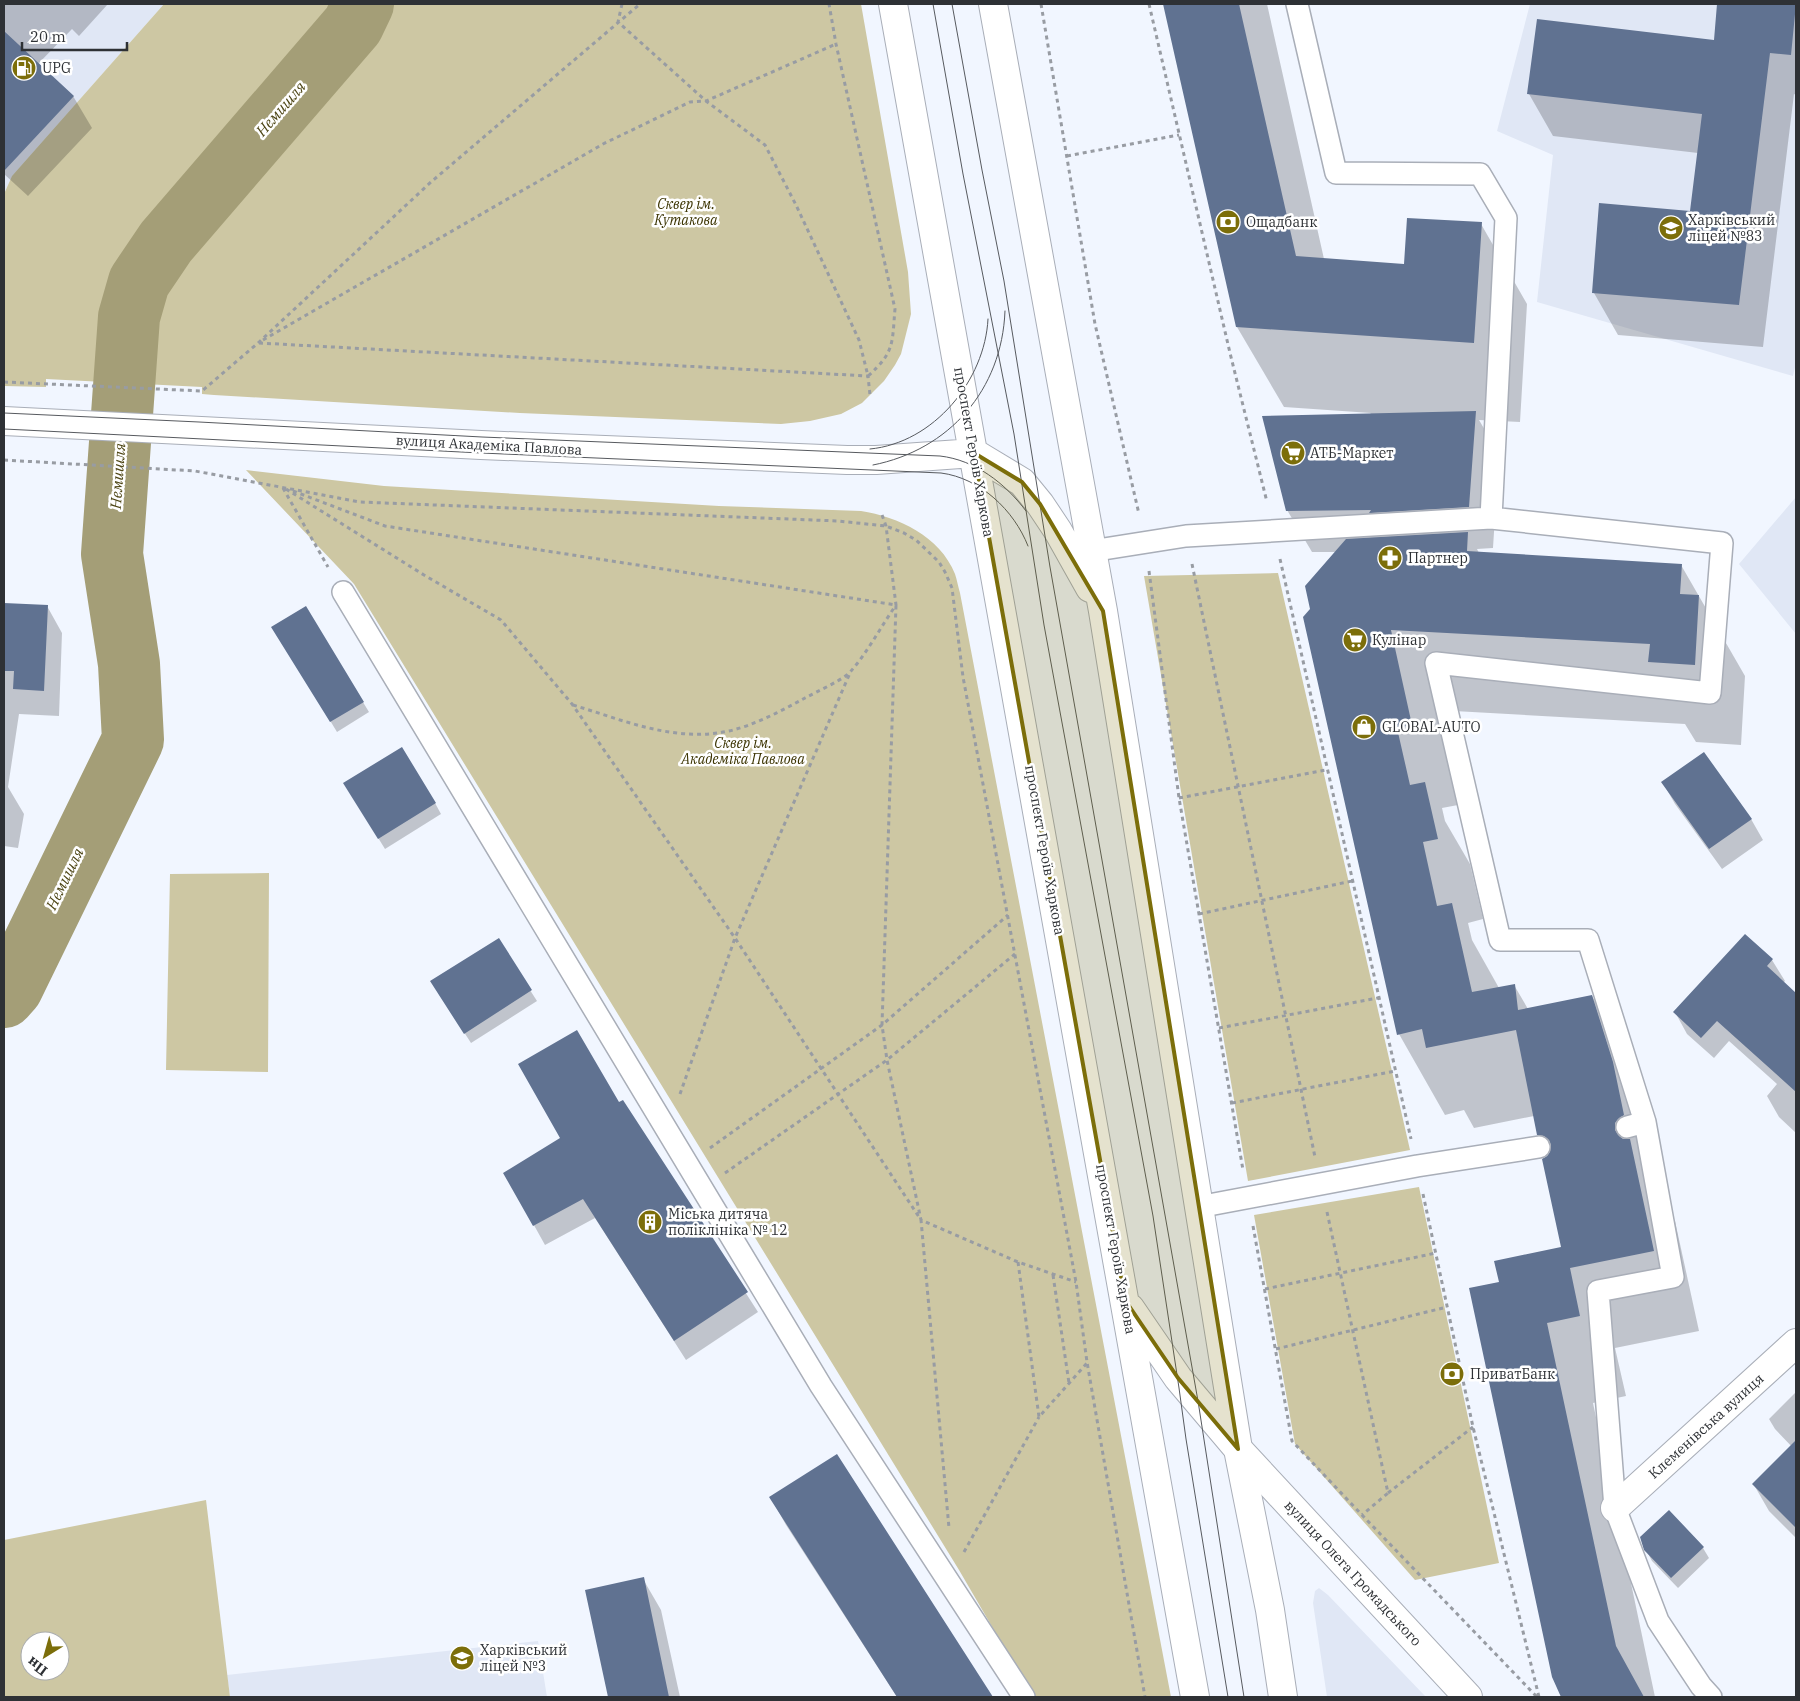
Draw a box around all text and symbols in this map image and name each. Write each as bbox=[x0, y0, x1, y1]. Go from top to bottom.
scale bar bbox=[22, 20, 128, 52]
text: 20 m bbox=[30, 27, 66, 46]
fuel station icon: UPG bbox=[11, 55, 37, 81]
place label: UPG bbox=[42, 59, 71, 77]
water label: Немишля bbox=[251, 77, 310, 141]
park label: Сквер ім. Кутакова bbox=[653, 195, 718, 229]
bank icon: Ощадбанк bbox=[1215, 209, 1241, 235]
place label: Харківський ліцей №83 bbox=[1688, 211, 1775, 245]
place label: Ощадбанк bbox=[1246, 213, 1317, 231]
school or university icon: Харківський ліцей №83 bbox=[1658, 215, 1684, 241]
street label: проспект Героїв Харкова bbox=[950, 366, 998, 539]
street label: вулиця Академіка Павлова bbox=[395, 431, 583, 459]
supermarket icon: АТБ-Маркет bbox=[1280, 440, 1306, 466]
water label: Немишля bbox=[106, 442, 129, 511]
place label: АТБ-Маркет bbox=[1310, 444, 1394, 462]
pharmacy icon: Партнер bbox=[1377, 545, 1403, 571]
place label: Партнер bbox=[1408, 549, 1468, 567]
supermarket icon: Кулінар bbox=[1342, 627, 1368, 653]
place label: Кулінар bbox=[1372, 631, 1426, 649]
shop icon: GLOBAL-AUTO bbox=[1351, 714, 1377, 740]
place label: GLOBAL-AUTO bbox=[1382, 718, 1480, 736]
park label: Сквер ім. Академіка Павлова bbox=[680, 734, 805, 768]
street label: проспект Героїв Харкова bbox=[1021, 764, 1069, 937]
water label: Немишля bbox=[41, 845, 88, 914]
street label: проспект Героїв Харкова bbox=[1092, 1163, 1140, 1336]
place label: Міська дитяча поліклініка № 12 bbox=[668, 1205, 788, 1239]
building icon: Міська дитяча поліклініка № 12 bbox=[637, 1209, 663, 1235]
bank icon: ПриватБанк bbox=[1439, 1361, 1465, 1387]
place label: ПриватБанк bbox=[1470, 1365, 1555, 1383]
street label: Клеменівська вулиця bbox=[1645, 1369, 1767, 1483]
street label: вулиця Олега Громадського bbox=[1281, 1496, 1425, 1650]
north arrow bbox=[20, 1631, 70, 1681]
place label: Харківський ліцей №3 bbox=[480, 1641, 567, 1675]
school or university icon: Харківський ліцей №3 bbox=[449, 1645, 475, 1671]
text: Пн bbox=[23, 1653, 51, 1680]

